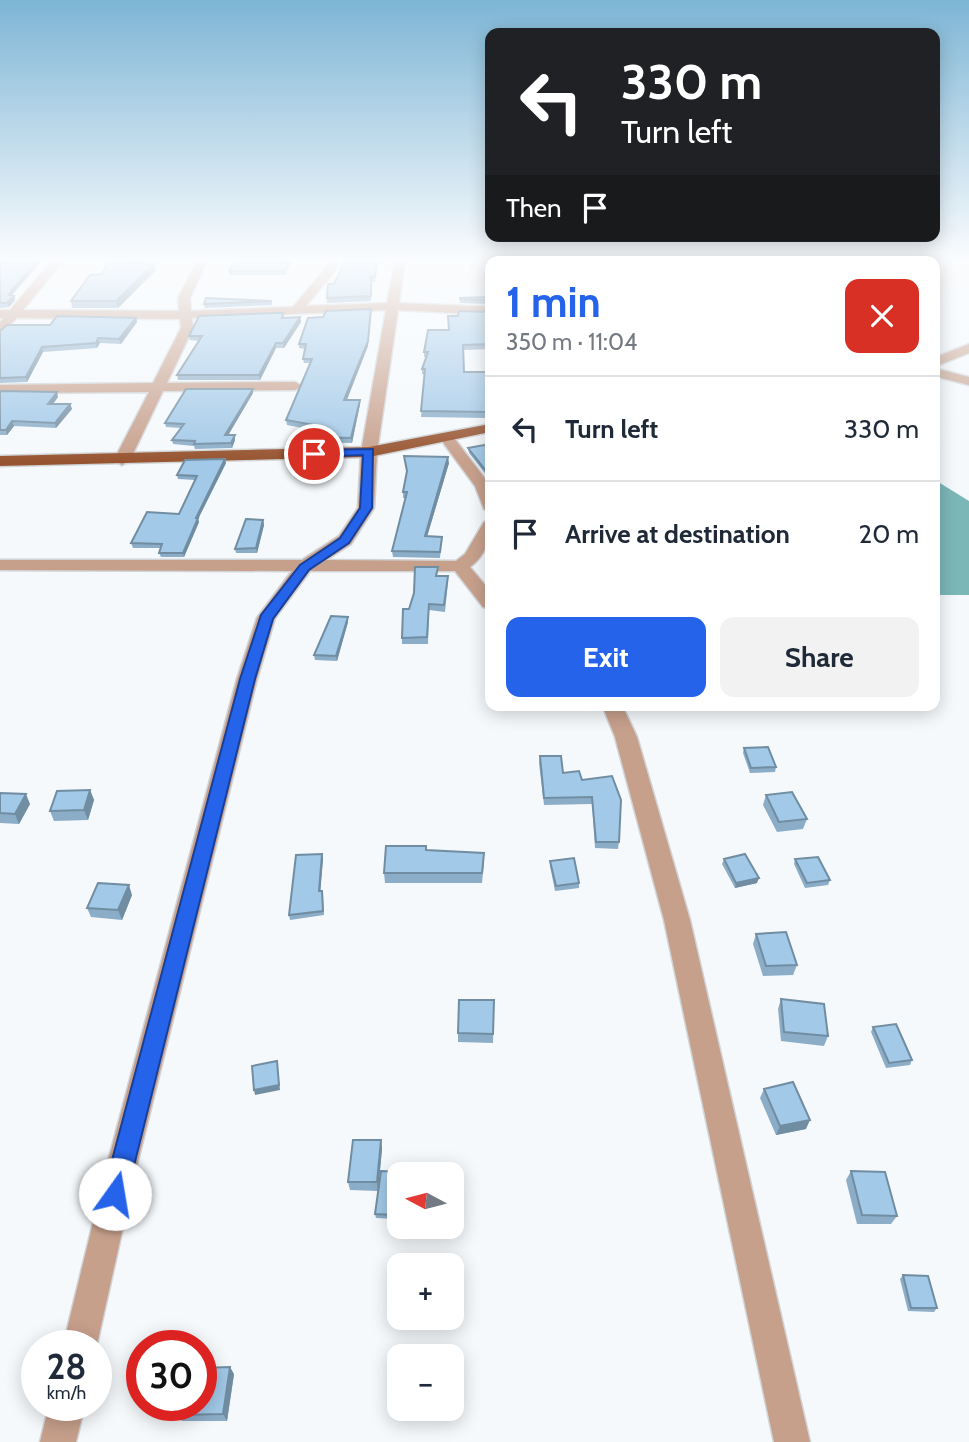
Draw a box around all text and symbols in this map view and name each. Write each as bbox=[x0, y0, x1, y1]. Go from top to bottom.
text: 330 m bbox=[621, 52, 762, 111]
icon: left bbox=[506, 56, 597, 147]
text: Turn left bbox=[621, 112, 732, 151]
icon: arrive bbox=[576, 189, 614, 227]
text: Then bbox=[506, 192, 562, 224]
text: 1 min bbox=[506, 276, 601, 328]
button: close bbox=[845, 279, 919, 353]
text: 350 m · 11:04 bbox=[506, 328, 637, 356]
icon: left bbox=[506, 410, 544, 448]
text: Turn left bbox=[565, 413, 658, 445]
text: 330 m bbox=[844, 413, 919, 445]
pin bbox=[284, 424, 344, 484]
icon: arrive bbox=[295, 435, 333, 473]
icon: arrive bbox=[506, 515, 544, 553]
text: Arrive at destination bbox=[565, 518, 790, 550]
text: 20 m bbox=[859, 518, 919, 550]
button: Exit bbox=[506, 617, 706, 697]
button: Share bbox=[720, 617, 919, 697]
position arrow bbox=[78, 1157, 152, 1231]
north arrow bbox=[387, 1162, 464, 1239]
map controls bbox=[387, 1162, 464, 1421]
button: + bbox=[387, 1253, 464, 1330]
speed limit sign: 30 bbox=[126, 1330, 217, 1421]
button: − bbox=[387, 1344, 464, 1421]
text: 28 bbox=[47, 1345, 86, 1388]
text: km/h bbox=[47, 1382, 86, 1404]

